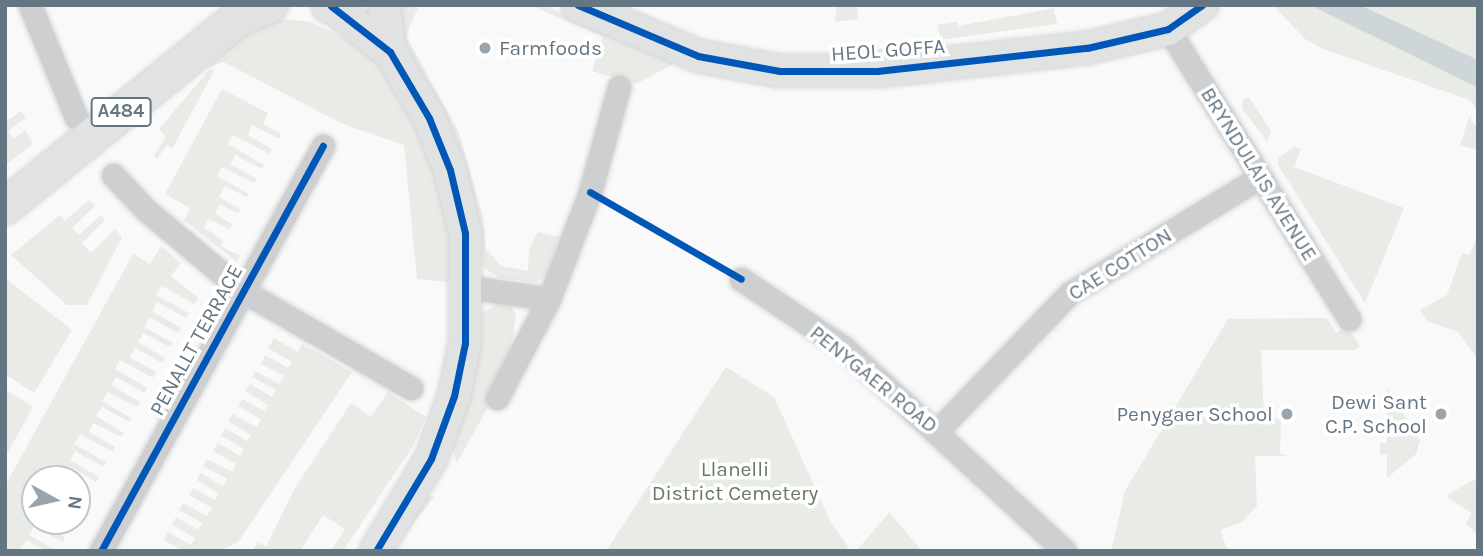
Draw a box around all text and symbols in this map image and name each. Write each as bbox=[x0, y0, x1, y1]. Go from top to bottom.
street label: HEOL GOFFA bbox=[830, 33, 946, 67]
place label: Farmfoods bbox=[499, 35, 602, 61]
marker: Farmfoods bbox=[477, 40, 493, 56]
street label: BRYNDULAIS AVENUE bbox=[1195, 83, 1323, 265]
road number: A484 bbox=[90, 96, 152, 128]
street label: CAE COTTON bbox=[1064, 222, 1176, 306]
street label: PENALLT TERRACE bbox=[144, 260, 248, 420]
street label: PENYGAER ROAD bbox=[805, 320, 943, 438]
place label: Dewi Sant C.P. School bbox=[1325, 389, 1427, 439]
place label: Penygaer School bbox=[1116, 401, 1273, 427]
marker: Penygaer School bbox=[1279, 406, 1295, 422]
marker: Dewi Sant C.P. School bbox=[1433, 406, 1449, 422]
park label: Llanelli District Cemetery bbox=[652, 456, 818, 506]
north arrow bbox=[21, 465, 91, 535]
text: N bbox=[63, 494, 87, 511]

